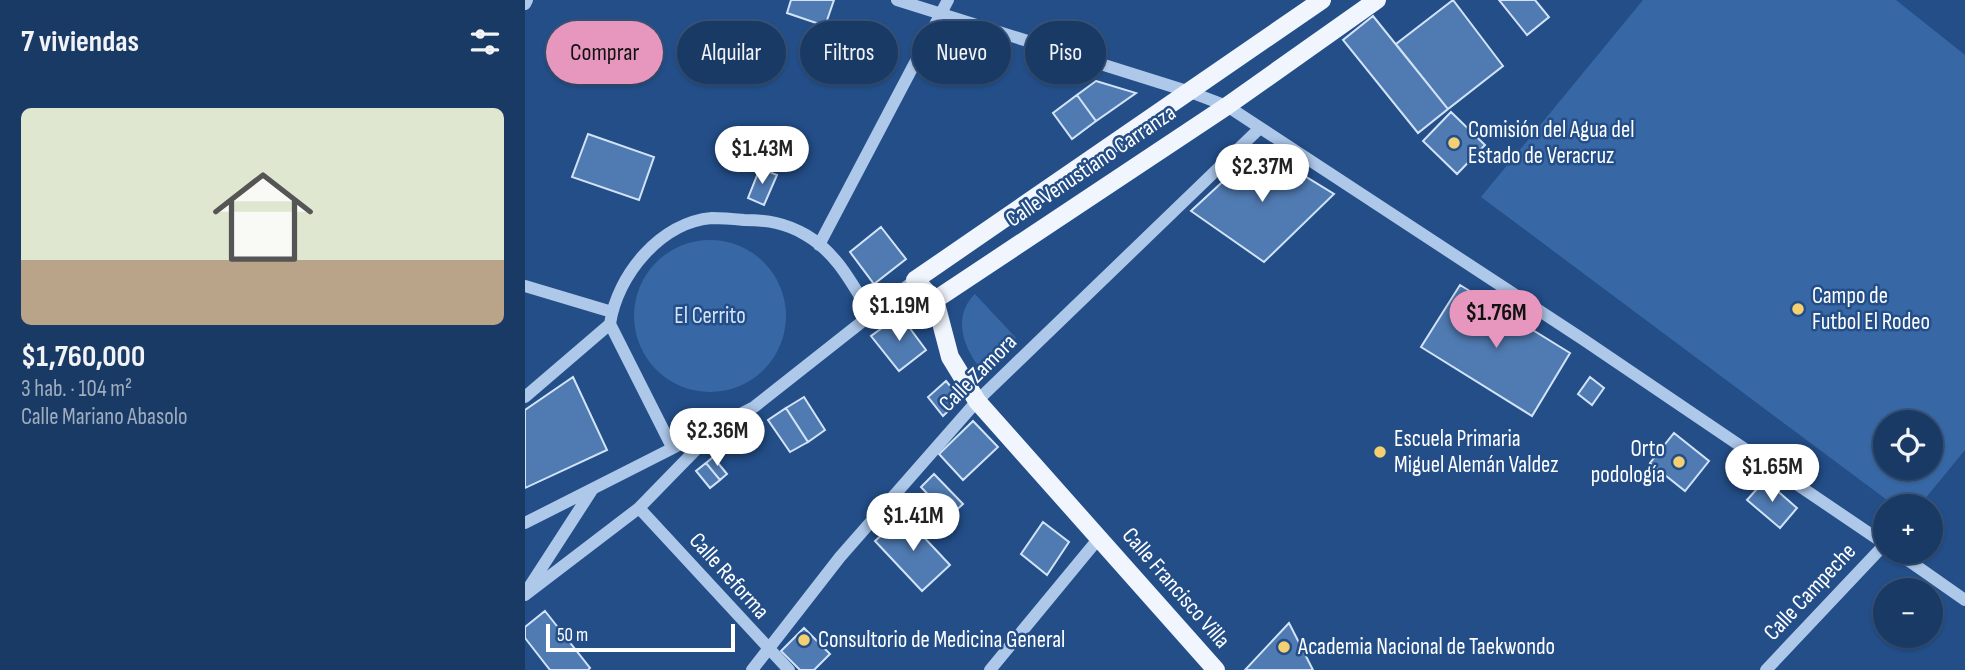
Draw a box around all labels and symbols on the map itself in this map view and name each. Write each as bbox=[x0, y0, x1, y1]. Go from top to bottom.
street label: Calle Venustiano Carranza bbox=[1001, 99, 1181, 233]
place label: Comisión del Agua del Estado de Veracruz bbox=[1468, 116, 1634, 170]
pin: $1.43M bbox=[705, 127, 819, 186]
marker: Comisión del Agua del Estado de Veracruz bbox=[1446, 135, 1462, 151]
pin: $2.37M bbox=[1205, 144, 1319, 204]
place label: Campo de Futbol El Rodeo bbox=[1812, 282, 1930, 336]
pin: $1.19M bbox=[842, 284, 956, 343]
pin: $1.76M bbox=[1439, 290, 1553, 350]
marker: Campo de Futbol El Rodeo bbox=[1790, 301, 1806, 317]
park label: El Cerrito bbox=[674, 302, 746, 330]
street label: Calle Zamora bbox=[933, 328, 1023, 418]
pin: $2.36M bbox=[660, 408, 774, 468]
place label: Escuela Primaria Miguel Alemán Valdez bbox=[1394, 425, 1559, 479]
place label: Orto podología bbox=[1591, 435, 1665, 489]
marker: Escuela Primaria Miguel Alemán Valdez bbox=[1372, 444, 1388, 460]
pin: $1.65M bbox=[1715, 444, 1829, 504]
marker: Orto podología bbox=[1671, 454, 1687, 470]
pin: $1.41M bbox=[856, 494, 970, 553]
street label: Calle Francisco Villa bbox=[1116, 522, 1236, 654]
street label: Calle Reforma bbox=[683, 527, 775, 625]
street label: Calle Campeche bbox=[1758, 538, 1862, 646]
scale bar bbox=[546, 621, 735, 653]
place label: Consultorio de Medicina General bbox=[818, 626, 1065, 654]
marker: Consultorio de Medicina General bbox=[796, 632, 812, 648]
place label: Academia Nacional de Taekwondo bbox=[1297, 633, 1555, 661]
marker: Academia Nacional de Taekwondo bbox=[1276, 639, 1292, 655]

